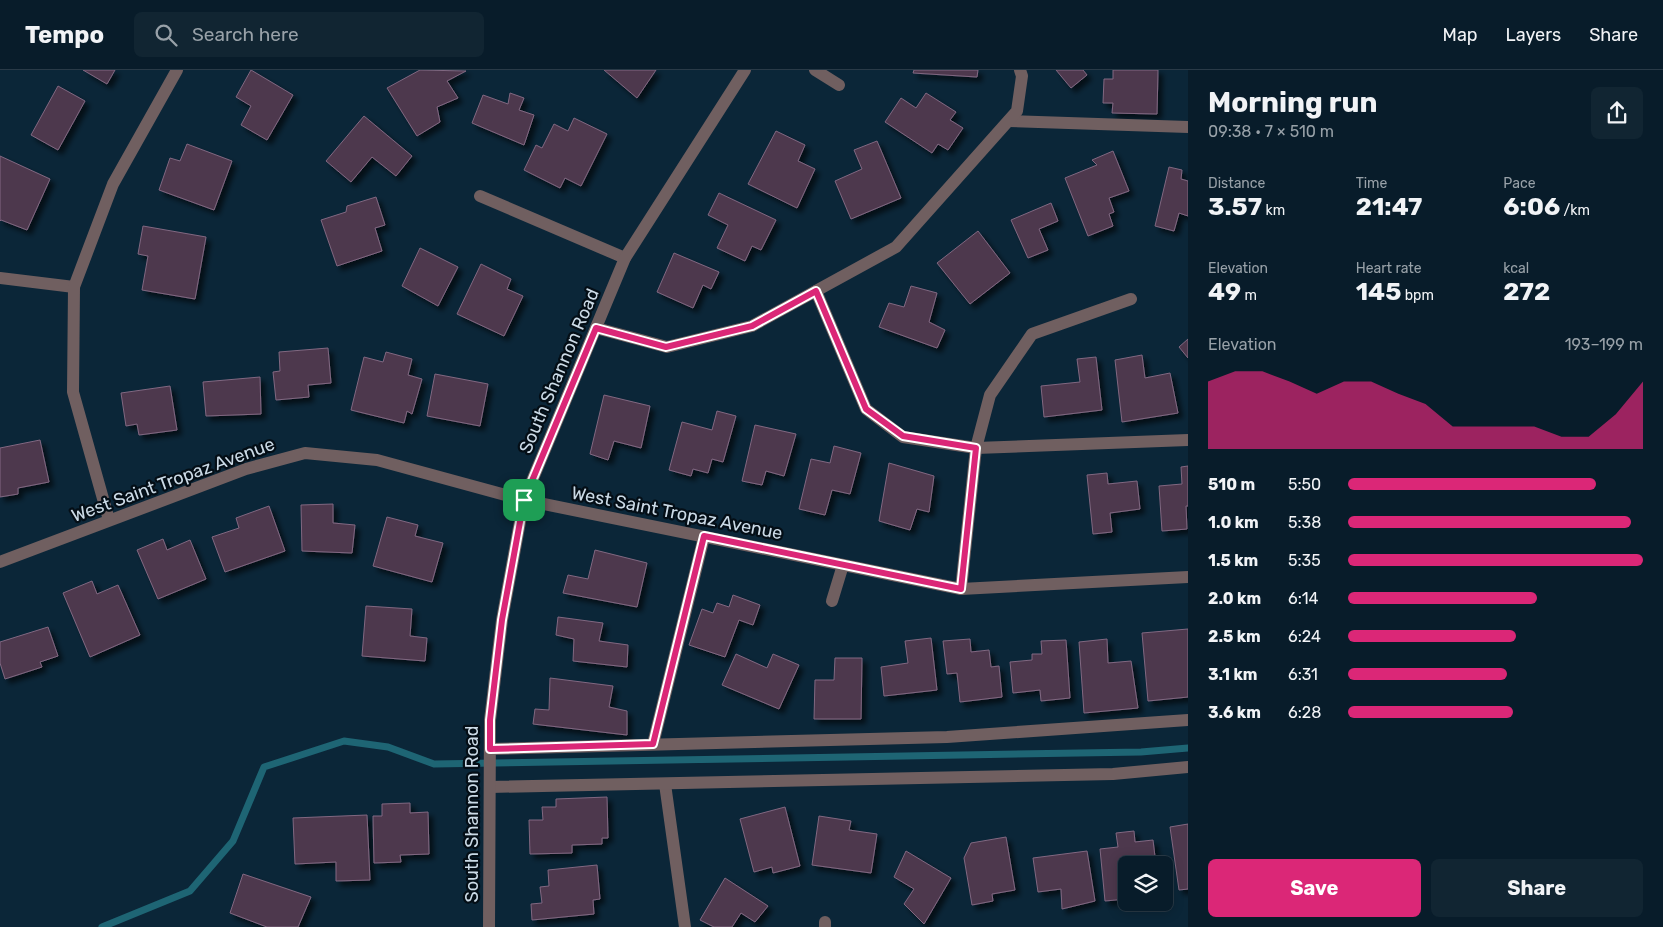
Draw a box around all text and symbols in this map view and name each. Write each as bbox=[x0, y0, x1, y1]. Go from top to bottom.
search box bbox=[134, 12, 484, 57]
text: Tempo bbox=[25, 21, 104, 49]
icon: search bbox=[152, 21, 180, 49]
text: Search here bbox=[192, 23, 299, 46]
text: Map bbox=[1443, 24, 1478, 46]
text: Layers bbox=[1506, 24, 1561, 46]
text: Share bbox=[1589, 24, 1638, 46]
text: Morning run bbox=[1208, 86, 1377, 119]
button: share bbox=[1591, 87, 1643, 139]
text: 09:38 · 7 × 510 m bbox=[1208, 122, 1334, 141]
text: Distance bbox=[1208, 175, 1265, 192]
text: Time bbox=[1356, 175, 1387, 192]
text: Pace bbox=[1503, 175, 1535, 192]
text: 3.57 bbox=[1208, 192, 1262, 221]
text: 21:47 bbox=[1356, 192, 1422, 221]
text: 6:06 bbox=[1503, 192, 1560, 221]
text: km bbox=[1262, 202, 1285, 219]
text: /km bbox=[1560, 202, 1590, 219]
text: Elevation bbox=[1208, 260, 1268, 277]
text: Heart rate bbox=[1356, 260, 1422, 277]
text: kcal bbox=[1503, 260, 1529, 277]
text: 49 bbox=[1208, 277, 1241, 306]
text: 145 bbox=[1356, 277, 1401, 306]
text: 272 bbox=[1503, 277, 1550, 306]
street label: South Shannon Road bbox=[514, 285, 604, 457]
text: m bbox=[1241, 287, 1257, 304]
text: bpm bbox=[1401, 287, 1434, 304]
text: Elevation bbox=[1208, 335, 1277, 354]
text: 193–199 m bbox=[1565, 335, 1643, 354]
street label: West Saint Tropaz Avenue bbox=[68, 433, 278, 527]
text: 510 m bbox=[1208, 475, 1255, 494]
text: 5:50 bbox=[1288, 475, 1321, 494]
pin bbox=[503, 479, 545, 521]
street label: West Saint Tropaz Avenue bbox=[569, 482, 785, 544]
icon: arrive bbox=[510, 486, 538, 514]
text: 1.0 km bbox=[1208, 513, 1259, 532]
text: 5:38 bbox=[1288, 513, 1321, 532]
text: 1.5 km bbox=[1208, 551, 1258, 570]
text: 5:35 bbox=[1288, 551, 1321, 570]
text: 2.0 km bbox=[1208, 589, 1261, 608]
text: 6:14 bbox=[1288, 589, 1319, 608]
text: 2.5 km bbox=[1208, 627, 1261, 646]
text: 6:24 bbox=[1288, 627, 1321, 646]
text: 3.1 km bbox=[1208, 665, 1257, 684]
text: 6:31 bbox=[1288, 665, 1318, 684]
text: 3.6 km bbox=[1208, 703, 1261, 722]
text: 6:28 bbox=[1288, 703, 1321, 722]
street label: South Shannon Road bbox=[461, 726, 483, 903]
map controls bbox=[1118, 856, 1173, 911]
button: layers bbox=[1118, 856, 1173, 911]
button: Save bbox=[1208, 859, 1421, 917]
button: Share bbox=[1431, 859, 1643, 917]

